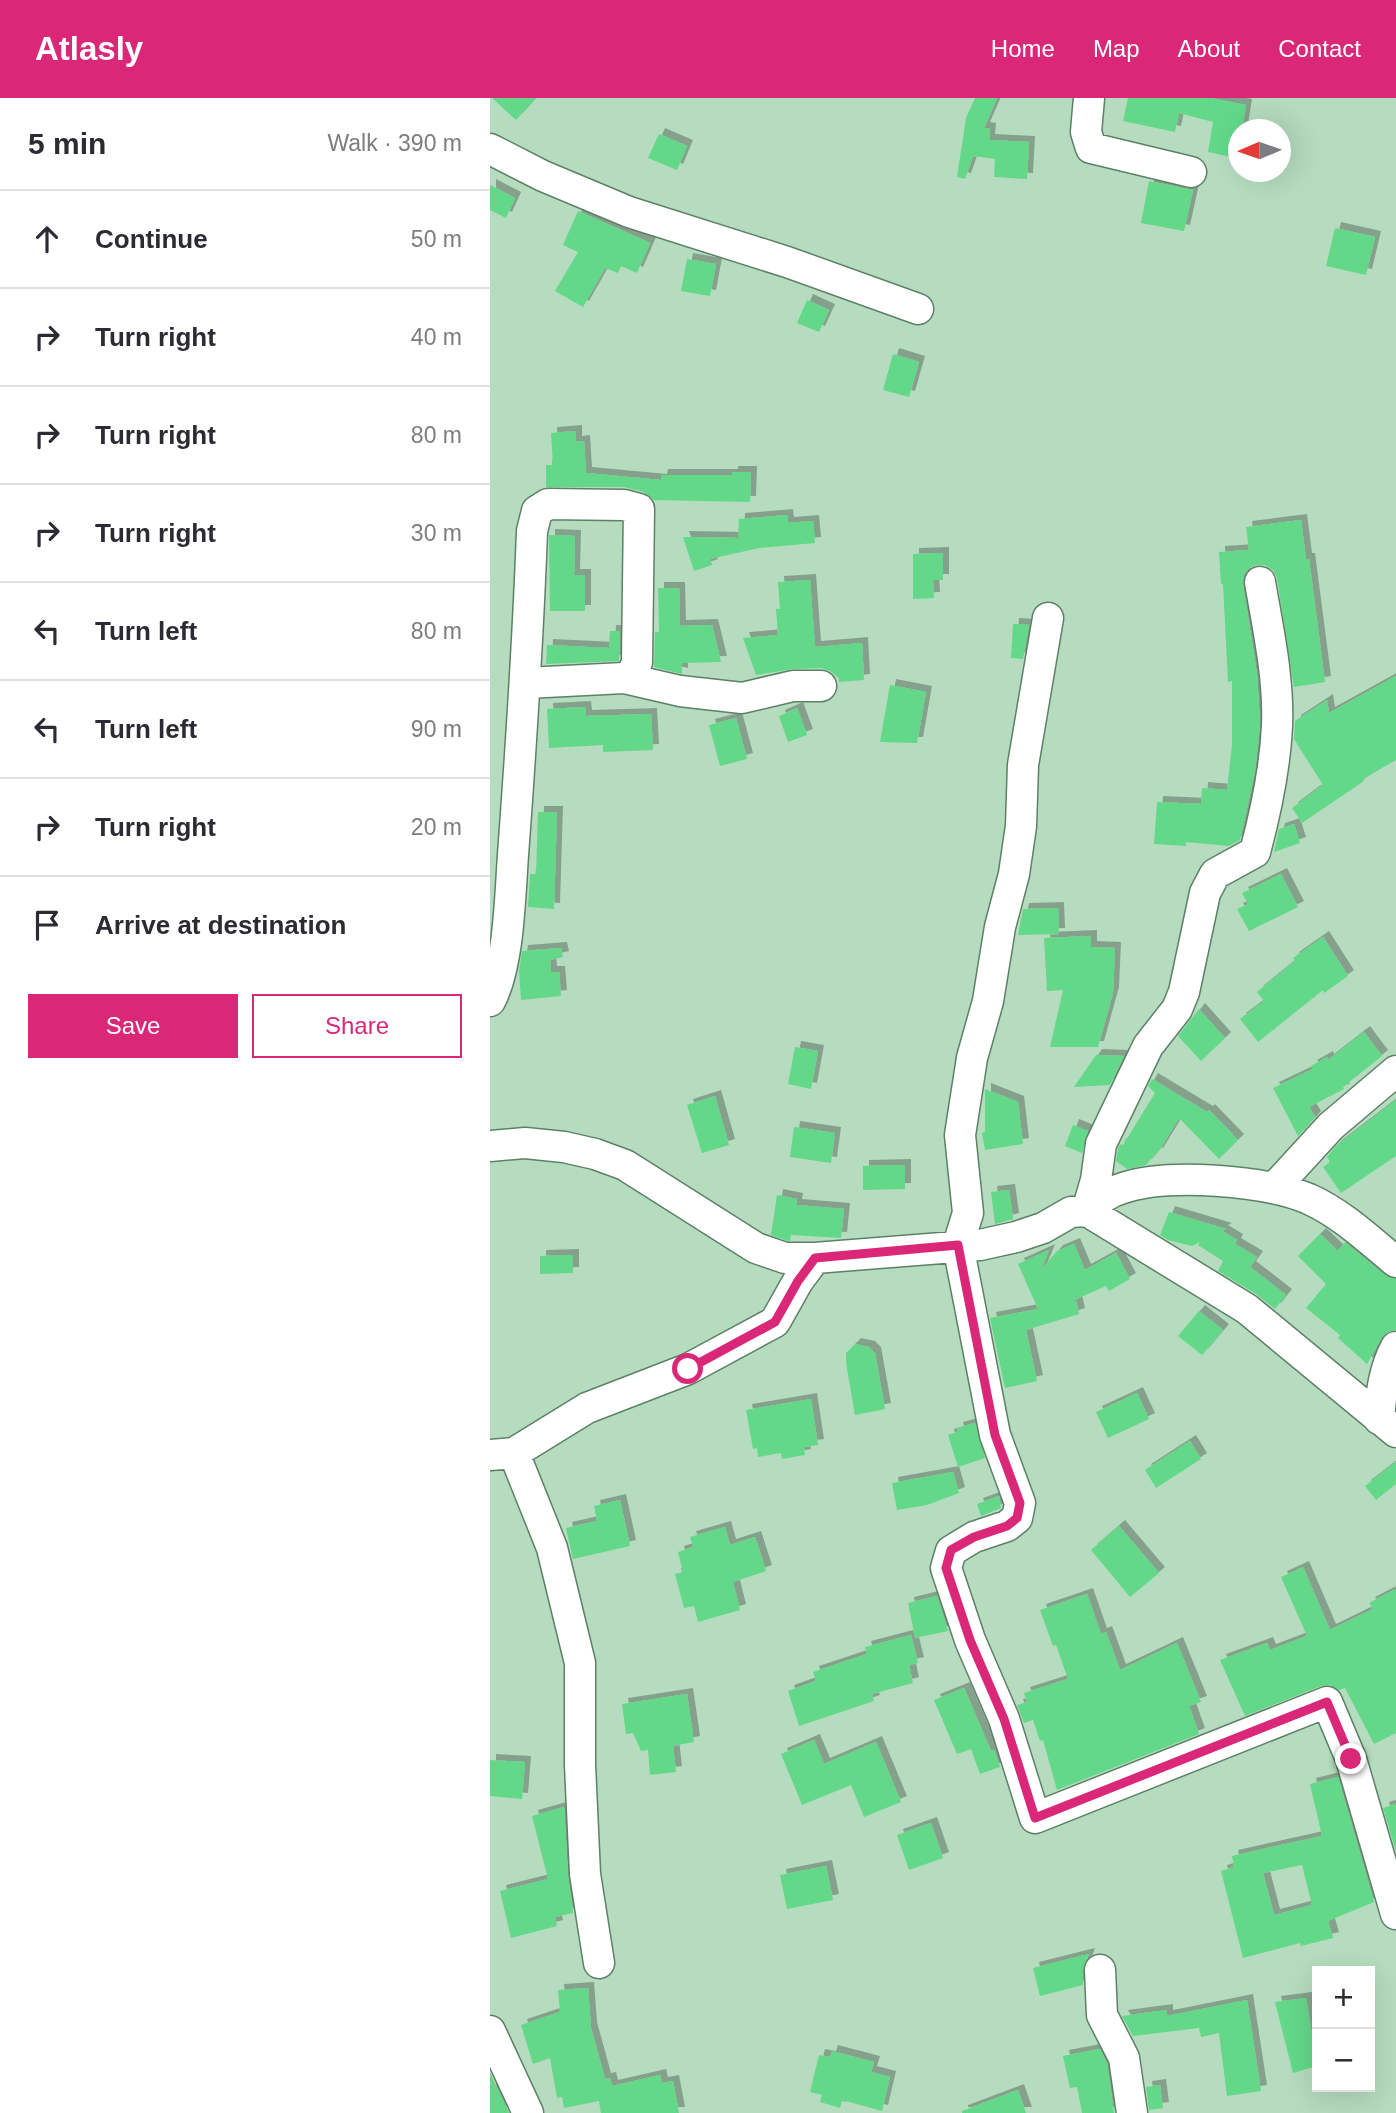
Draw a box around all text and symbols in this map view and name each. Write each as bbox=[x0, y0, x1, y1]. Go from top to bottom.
text: Atlasly bbox=[35, 30, 143, 67]
text: Home bbox=[991, 35, 1055, 62]
text: Map bbox=[1093, 35, 1140, 62]
text: About bbox=[1178, 35, 1240, 62]
text: Contact bbox=[1278, 35, 1361, 62]
north arrow bbox=[1228, 119, 1291, 182]
text: 5 min bbox=[28, 127, 106, 160]
text: Walk · 390 m bbox=[327, 130, 462, 156]
icon: ahead bbox=[28, 220, 66, 258]
text: Continue bbox=[95, 224, 208, 254]
text: 50 m bbox=[411, 226, 462, 252]
icon: right bbox=[28, 318, 66, 356]
text: Turn right bbox=[95, 322, 216, 352]
text: 40 m bbox=[411, 324, 462, 350]
icon: right bbox=[28, 416, 66, 454]
text: Turn right bbox=[95, 420, 216, 450]
text: 80 m bbox=[411, 422, 462, 448]
icon: right bbox=[28, 514, 66, 552]
text: Turn right bbox=[95, 518, 216, 548]
text: 30 m bbox=[411, 520, 462, 546]
icon: left bbox=[28, 612, 66, 650]
text: Turn left bbox=[95, 616, 197, 646]
text: 80 m bbox=[411, 618, 462, 644]
icon: left bbox=[28, 710, 66, 748]
text: Turn left bbox=[95, 714, 197, 744]
text: 90 m bbox=[411, 716, 462, 742]
icon: right bbox=[28, 808, 66, 846]
text: Turn right bbox=[95, 812, 216, 842]
text: 20 m bbox=[411, 814, 462, 840]
icon: arrive bbox=[28, 906, 66, 944]
text: Arrive at destination bbox=[95, 910, 346, 940]
button: Save bbox=[28, 994, 238, 1058]
button: Share bbox=[252, 994, 462, 1058]
route start bbox=[672, 1353, 703, 1384]
route end bbox=[1335, 1743, 1366, 1774]
map controls bbox=[1312, 1966, 1375, 2092]
button: + bbox=[1312, 1966, 1375, 2029]
button: − bbox=[1312, 2029, 1375, 2092]

